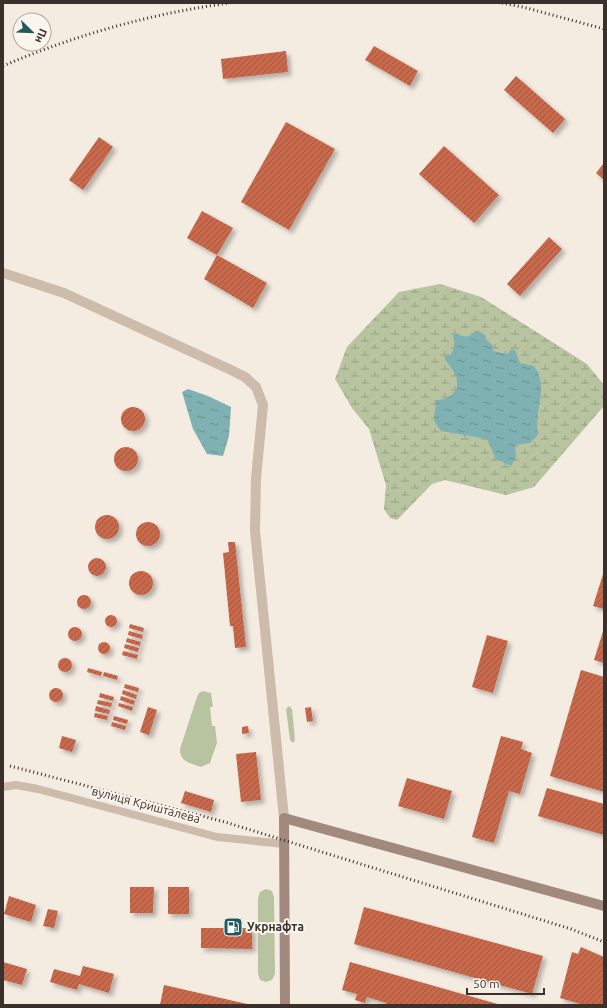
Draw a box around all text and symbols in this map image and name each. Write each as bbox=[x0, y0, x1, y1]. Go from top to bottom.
north arrow bbox=[12, 12, 52, 52]
text: Пн bbox=[33, 27, 50, 45]
street label: вулиця Кришталева bbox=[91, 784, 202, 825]
fuel station icon: Укрнафта bbox=[222, 916, 244, 938]
place label: Укрнафта bbox=[247, 920, 304, 933]
scale bar bbox=[467, 970, 544, 996]
text: 50 m bbox=[473, 977, 500, 990]

